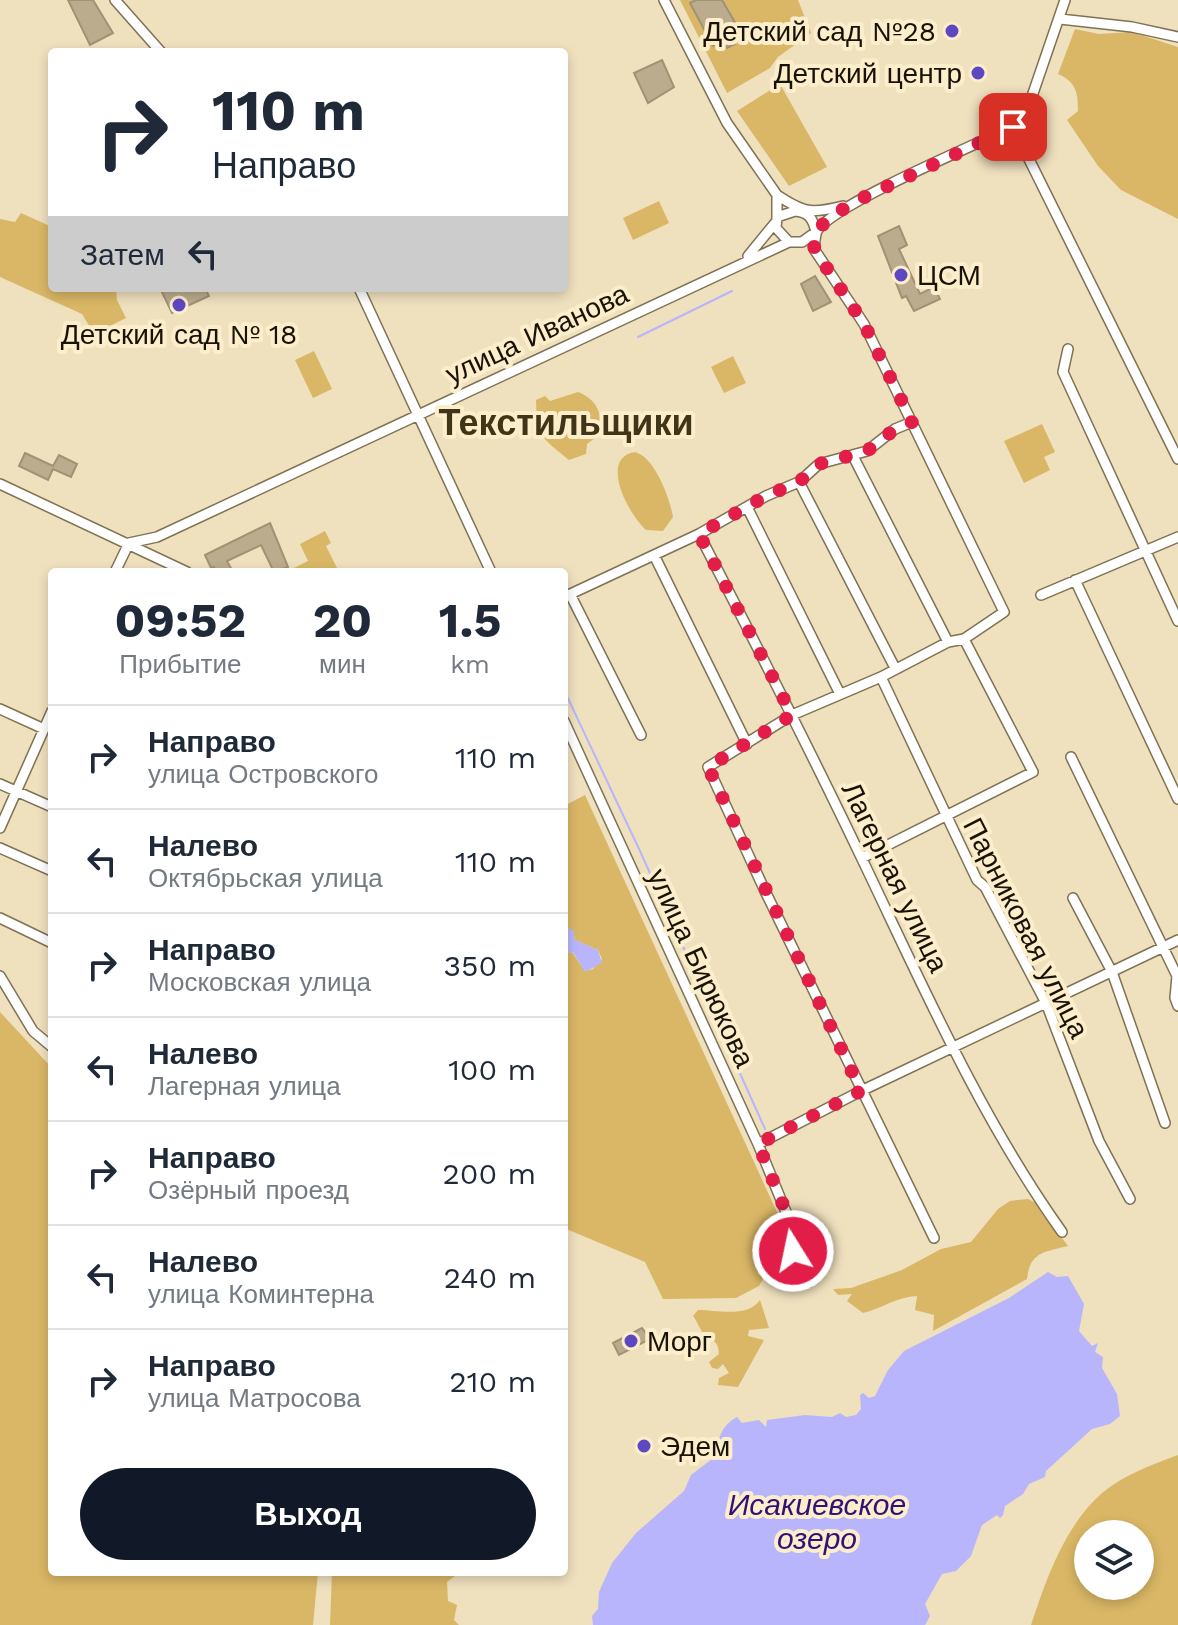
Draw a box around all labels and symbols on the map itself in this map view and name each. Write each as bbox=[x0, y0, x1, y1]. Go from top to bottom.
place label: Детский сад №28 bbox=[703, 15, 936, 48]
marker: Детский сад №28 bbox=[943, 22, 961, 40]
place label: Детский центр bbox=[774, 57, 962, 90]
marker: Детский центр bbox=[969, 64, 987, 82]
pin bbox=[979, 93, 1047, 161]
place label: ЦСМ bbox=[917, 259, 981, 292]
marker: ЦСМ bbox=[892, 266, 910, 284]
street label: улица Иванова bbox=[440, 277, 634, 391]
marker: Детский сад № 18 bbox=[170, 296, 188, 314]
place label: Детский сад № 18 bbox=[61, 318, 297, 351]
district label: Текстильщики bbox=[438, 402, 694, 444]
street label: Лагерная улица bbox=[835, 777, 955, 978]
street label: Парниковая улица bbox=[956, 813, 1096, 1044]
street label: улица Бирюкова bbox=[641, 863, 762, 1073]
position arrow bbox=[751, 1209, 835, 1293]
place label: Морг bbox=[647, 1325, 712, 1358]
marker: Морг bbox=[622, 1332, 640, 1350]
place label: Эдем bbox=[660, 1430, 730, 1463]
marker: Эдем bbox=[635, 1437, 653, 1455]
water label: Исакиевское озеро bbox=[728, 1487, 906, 1556]

